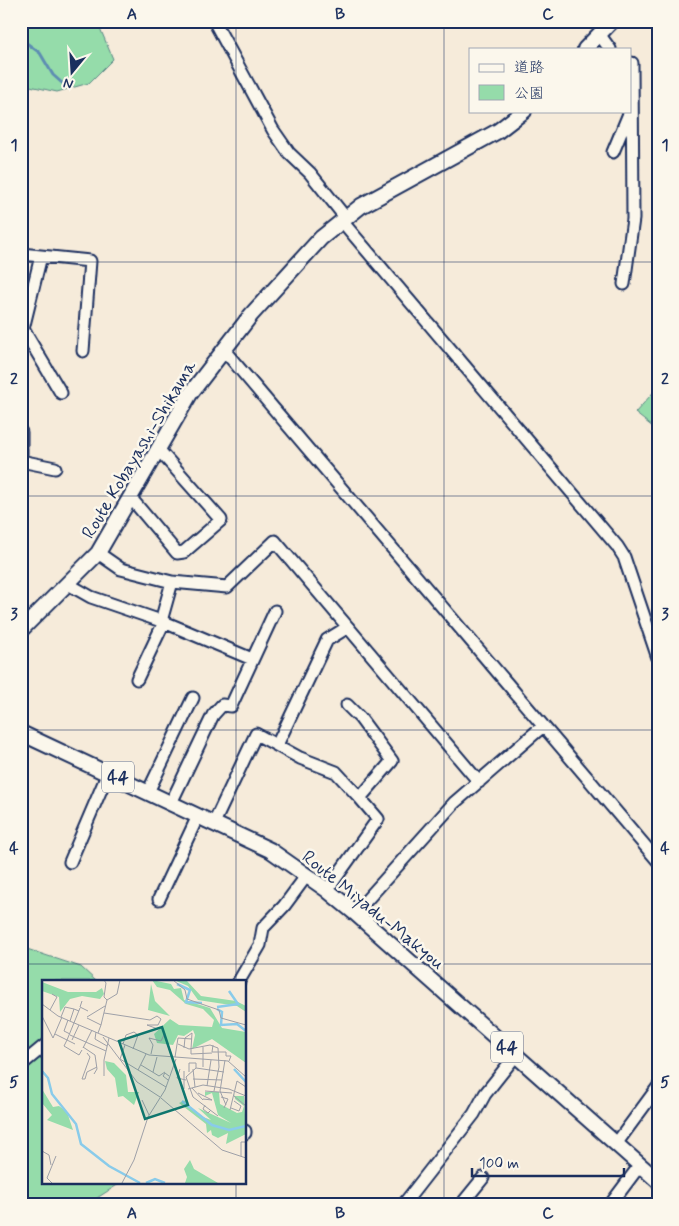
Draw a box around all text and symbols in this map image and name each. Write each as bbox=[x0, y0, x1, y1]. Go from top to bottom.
text: A bbox=[127, 4, 137, 25]
text: B bbox=[335, 4, 345, 25]
text: C bbox=[542, 4, 554, 25]
north arrow bbox=[48, 48, 98, 98]
legend bbox=[469, 48, 632, 112]
text: 道路 bbox=[514, 58, 544, 78]
text: N bbox=[61, 73, 76, 93]
text: 公園 bbox=[514, 84, 544, 104]
text: 1 bbox=[10, 135, 18, 156]
text: 1 bbox=[661, 135, 669, 156]
street label: Route Kobayashi-Shikama bbox=[76, 356, 203, 544]
text: 2 bbox=[10, 369, 18, 390]
text: 2 bbox=[661, 369, 669, 390]
text: 3 bbox=[10, 604, 18, 625]
text: 3 bbox=[661, 604, 669, 625]
road number: 44 bbox=[102, 762, 134, 792]
text: 4 bbox=[9, 838, 19, 859]
text: 4 bbox=[660, 838, 670, 859]
street label: Route Miyadu-Makyou bbox=[296, 845, 450, 976]
inset map bbox=[42, 980, 246, 1184]
road number: 44 bbox=[491, 1032, 523, 1062]
text: 5 bbox=[9, 1072, 19, 1093]
text: 5 bbox=[660, 1072, 670, 1093]
scale bar bbox=[472, 1146, 624, 1178]
text: 100 m bbox=[479, 1154, 519, 1174]
text: A bbox=[127, 1203, 137, 1224]
text: B bbox=[335, 1203, 345, 1224]
text: C bbox=[542, 1203, 554, 1224]

